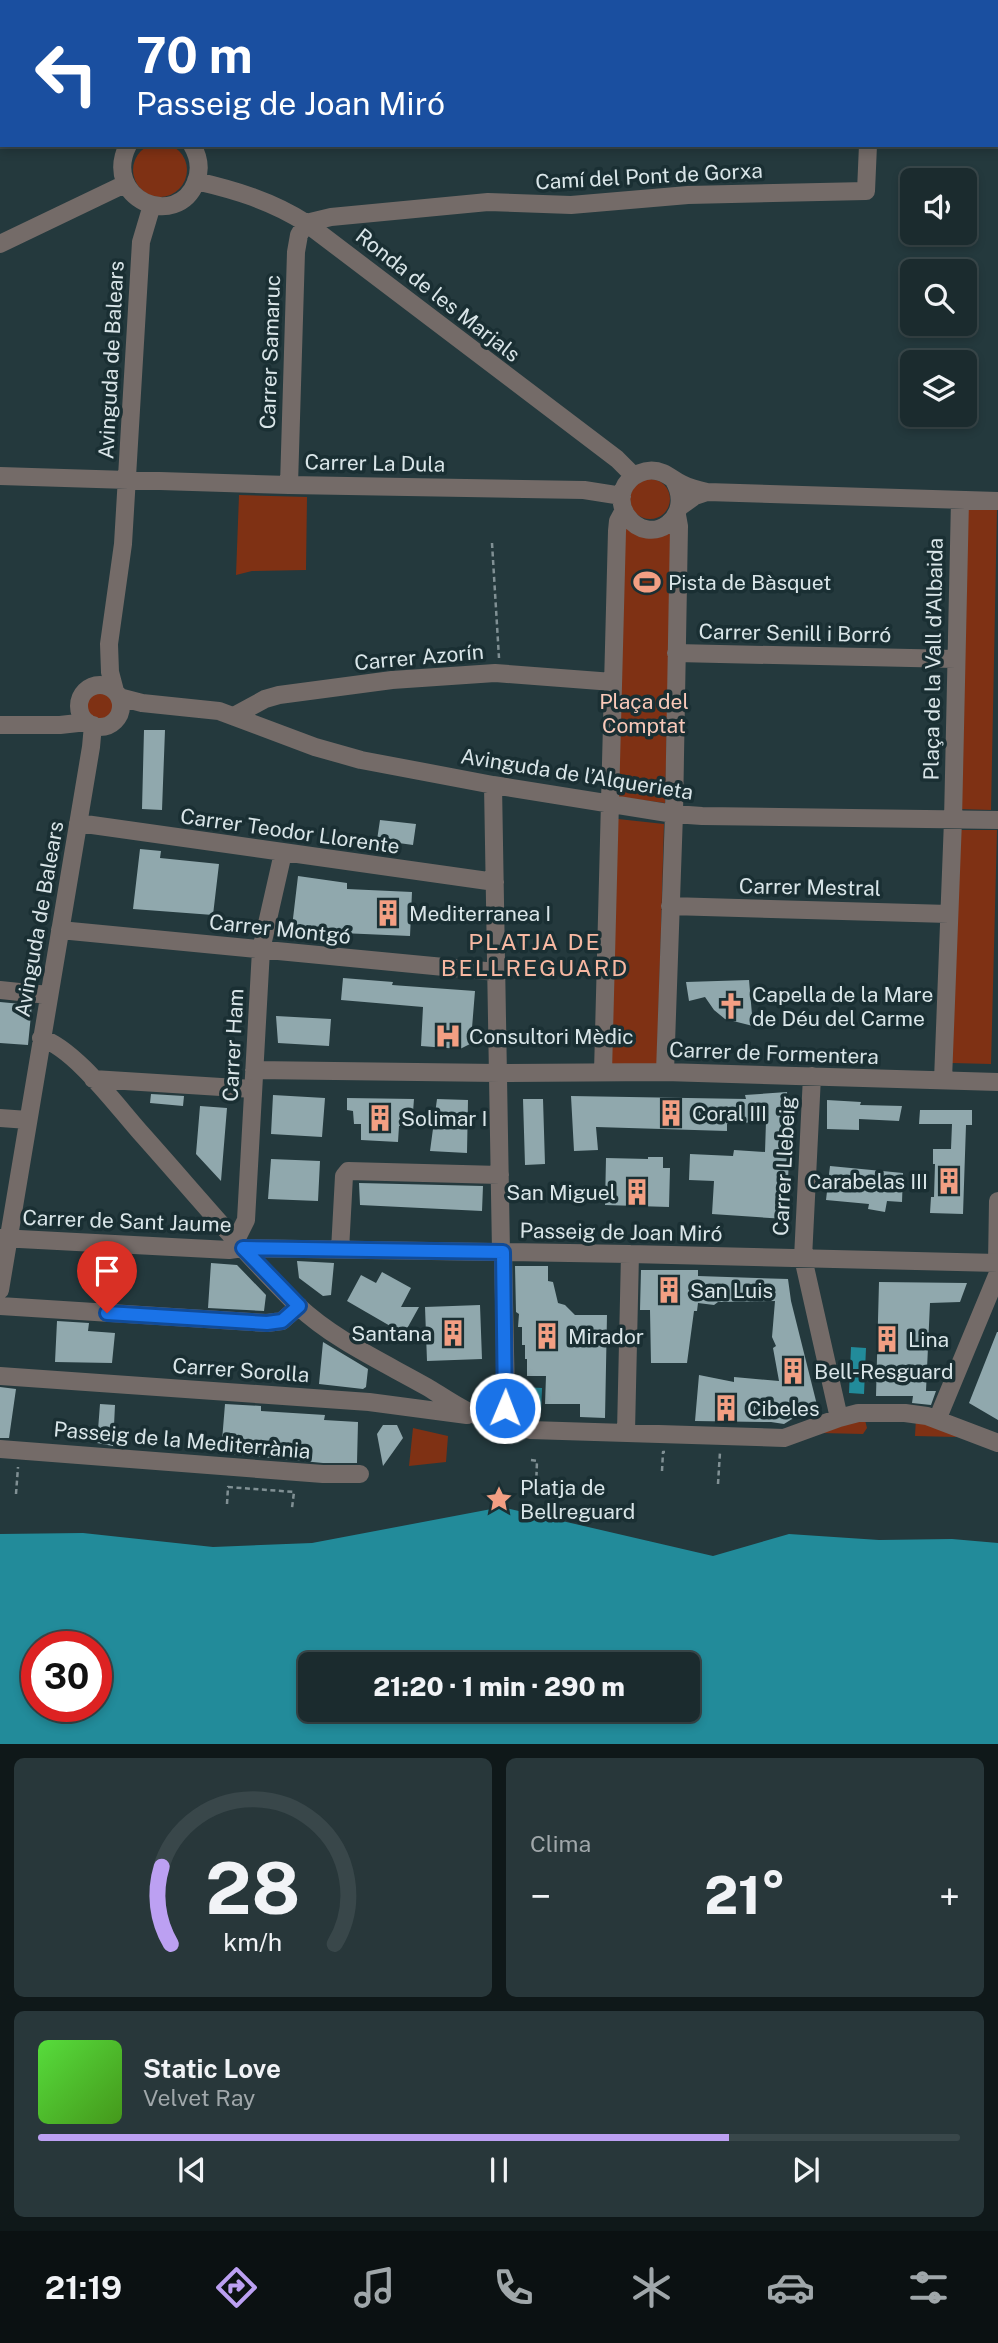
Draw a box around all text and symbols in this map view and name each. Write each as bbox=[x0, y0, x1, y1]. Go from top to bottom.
text: 70 m bbox=[136, 26, 253, 84]
icon: left bbox=[21, 28, 112, 119]
text: Passeig de Joan Miró bbox=[136, 85, 445, 122]
street label: Camí del Pont de Gorxa bbox=[535, 158, 763, 194]
map controls bbox=[900, 168, 977, 427]
button: sound bbox=[900, 168, 977, 245]
street label: Ronda de les Marjals bbox=[351, 223, 525, 367]
button: search bbox=[900, 259, 977, 336]
street label: Avinguda de Balears bbox=[93, 260, 129, 460]
street label: Carrer Samaruc bbox=[255, 274, 285, 430]
button: layers bbox=[900, 350, 977, 427]
street label: Carrer La Dula bbox=[304, 449, 446, 477]
street label: Plaça de la Vall d’Albaida bbox=[918, 538, 948, 780]
sports icon: Pista de Bàsquet bbox=[632, 567, 662, 597]
place label: Pista de Bàsquet bbox=[668, 570, 831, 595]
street label: Carrer Senill i Borró bbox=[698, 619, 892, 647]
street label: Carrer Azorín bbox=[353, 639, 485, 675]
park label: Plaça del Comptat bbox=[599, 689, 689, 738]
street label: Avinguda de l’Alquerieta bbox=[459, 743, 695, 805]
street label: Carrer Teodor Llorente bbox=[179, 803, 401, 859]
street label: Avinguda de Balears bbox=[9, 819, 69, 1019]
street label: Carrer Mestral bbox=[739, 873, 881, 901]
building icon: Mediterranea I bbox=[373, 898, 403, 928]
place label: Mediterranea I bbox=[409, 901, 551, 926]
street label: Carrer Montgó bbox=[208, 909, 352, 949]
district label: PLATJA DE BELLREGUARD bbox=[441, 928, 629, 981]
place label: Capella de la Mare de Déu del Carme bbox=[752, 982, 934, 1031]
street label: Carrer Ham bbox=[218, 988, 248, 1102]
church icon: Capella de la Mare de Déu del Carme bbox=[716, 991, 746, 1021]
hospital icon: Consultori Mèdic bbox=[433, 1021, 463, 1051]
place label: Consultori Mèdic bbox=[469, 1024, 634, 1049]
street label: Carrer de Formentera bbox=[669, 1037, 879, 1069]
street label: Carrer Llebeig bbox=[768, 1095, 800, 1237]
building icon: Coral III bbox=[656, 1098, 686, 1128]
place label: Coral III bbox=[692, 1101, 767, 1126]
building icon: Solimar I bbox=[365, 1103, 395, 1133]
place label: Solimar I bbox=[401, 1106, 488, 1131]
building icon: Carabelas III bbox=[934, 1166, 964, 1196]
place label: Carabelas III bbox=[807, 1169, 928, 1194]
building icon: San Miguel bbox=[622, 1177, 652, 1207]
place label: San Miguel bbox=[506, 1180, 616, 1205]
street label: Carrer de Sant Jaume bbox=[22, 1205, 232, 1237]
street label: Passeig de Joan Miró bbox=[519, 1218, 723, 1246]
pin bbox=[77, 1241, 137, 1313]
icon: arrive bbox=[88, 1252, 126, 1290]
building icon: San Luis bbox=[654, 1275, 684, 1305]
place label: San Luis bbox=[690, 1278, 773, 1303]
building icon: Santana bbox=[438, 1318, 468, 1348]
place label: Santana bbox=[351, 1321, 432, 1346]
building icon: Mirador bbox=[532, 1321, 562, 1351]
place label: Mirador bbox=[568, 1324, 644, 1349]
building icon: Lina bbox=[872, 1324, 902, 1354]
place label: Lina bbox=[908, 1327, 949, 1352]
street label: Carrer Sorolla bbox=[172, 1353, 310, 1387]
building icon: Bell-Resguard bbox=[778, 1356, 808, 1386]
place label: Bell-Resguard bbox=[814, 1359, 953, 1384]
position arrow bbox=[468, 1371, 542, 1445]
building icon: Cibeles bbox=[711, 1393, 741, 1423]
place label: Cibeles bbox=[747, 1396, 820, 1421]
street label: Passeig de la Mediterrània bbox=[53, 1416, 311, 1464]
place label: Platja de Bellreguard bbox=[520, 1475, 635, 1524]
place icon: Platja de Bellreguard bbox=[484, 1484, 514, 1514]
speed limit sign: 30 bbox=[21, 1631, 112, 1722]
text: 21:20 · 1 min · 290 m bbox=[373, 1671, 625, 1702]
text: Clima bbox=[530, 1830, 591, 1857]
text: 28 bbox=[205, 1845, 301, 1930]
text: 21° bbox=[704, 1865, 786, 1926]
text: − bbox=[530, 1874, 551, 1919]
text: + bbox=[939, 1874, 960, 1919]
text: km/h bbox=[224, 1926, 282, 1956]
text: Static Love bbox=[143, 2053, 281, 2084]
text: Velvet Ray bbox=[143, 2084, 255, 2111]
icon: previous bbox=[173, 2151, 211, 2189]
icon: pause bbox=[480, 2151, 518, 2189]
icon: next bbox=[787, 2151, 825, 2189]
icon: directions bbox=[212, 2263, 261, 2312]
icon: music bbox=[350, 2263, 399, 2312]
icon: phone bbox=[489, 2263, 538, 2312]
icon: climate bbox=[627, 2263, 676, 2312]
icon: car bbox=[766, 2263, 815, 2312]
icon: filters bbox=[904, 2263, 953, 2312]
text: 21:19 bbox=[45, 2269, 122, 2306]

